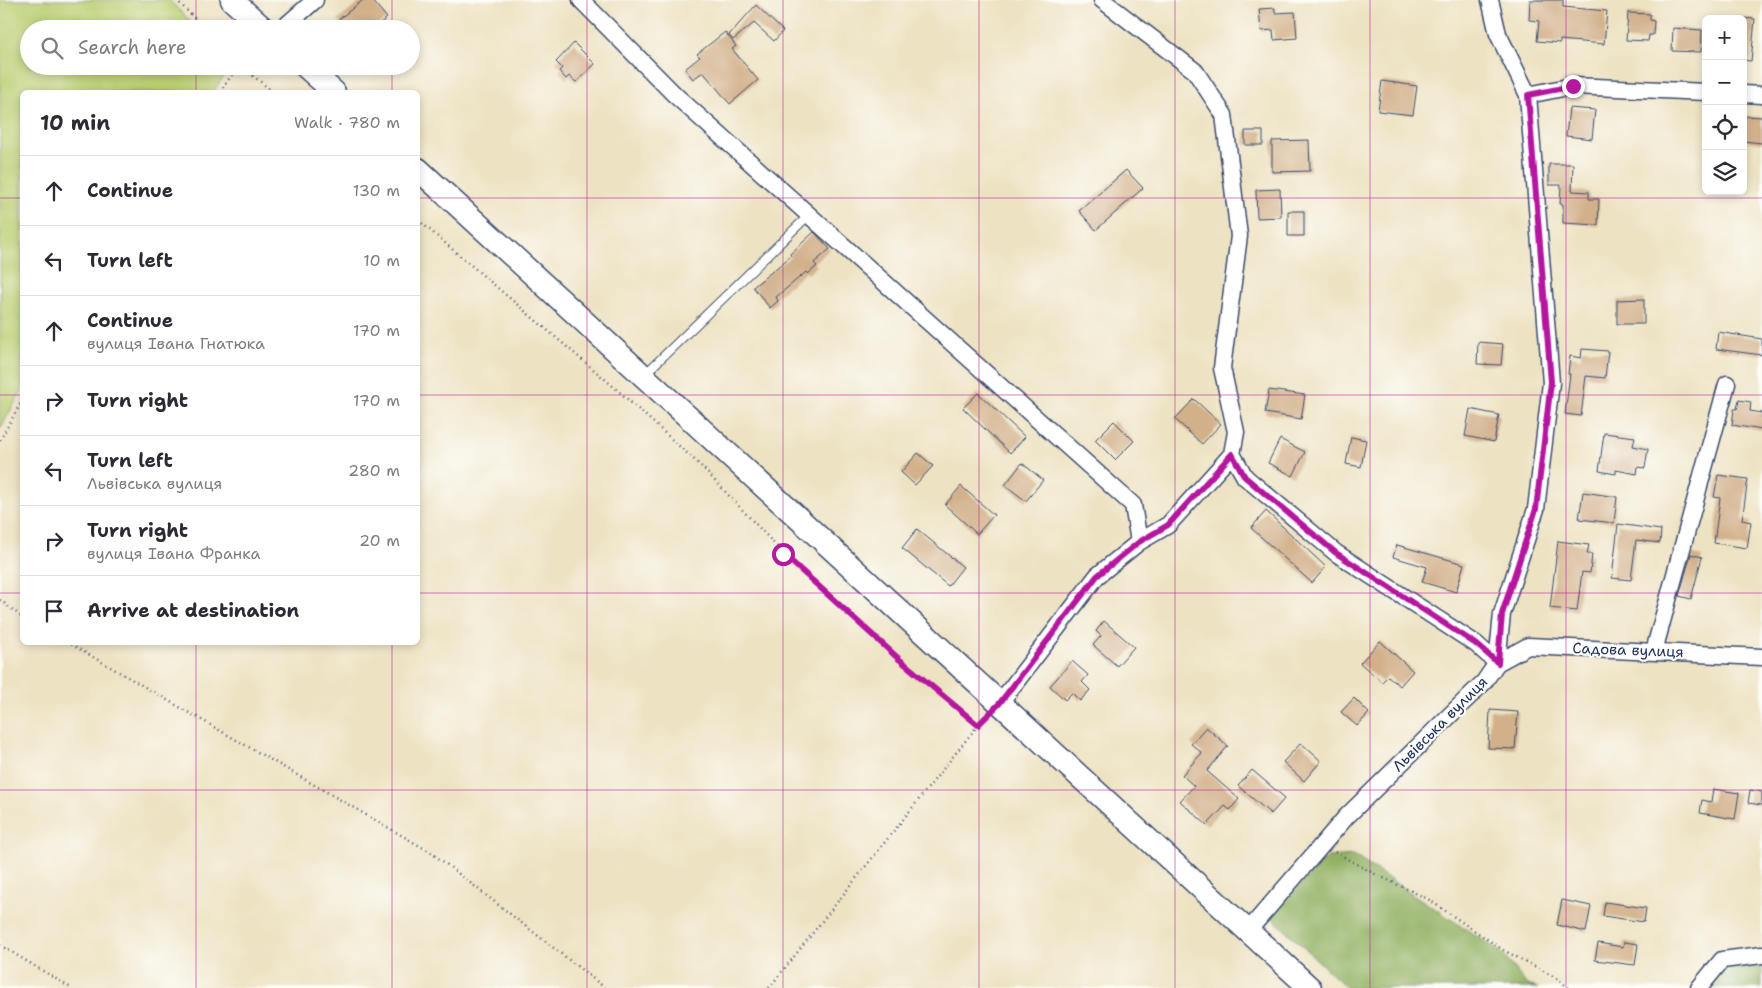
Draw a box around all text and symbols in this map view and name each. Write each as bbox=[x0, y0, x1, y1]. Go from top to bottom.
map controls bbox=[1702, 15, 1747, 195]
button: + bbox=[1702, 15, 1747, 60]
search box bbox=[20, 20, 420, 75]
icon: search bbox=[38, 34, 66, 62]
text: Search here bbox=[78, 35, 187, 60]
button: − bbox=[1702, 60, 1747, 105]
route end bbox=[1562, 75, 1585, 98]
button: locate bbox=[1702, 105, 1747, 150]
text: 10 min bbox=[40, 109, 110, 137]
text: Walk · 780 m bbox=[294, 112, 400, 133]
button: layers bbox=[1702, 150, 1747, 195]
icon: ahead bbox=[40, 177, 68, 205]
text: Continue bbox=[87, 178, 173, 203]
text: 130 m bbox=[353, 180, 400, 201]
icon: left bbox=[40, 247, 68, 275]
text: Turn left bbox=[87, 248, 173, 273]
text: 10 m bbox=[363, 250, 400, 271]
text: Continue bbox=[87, 308, 173, 333]
icon: ahead bbox=[40, 317, 68, 345]
text: 170 m bbox=[353, 320, 400, 341]
text: вулиця Івана Гнатюка bbox=[87, 333, 265, 354]
icon: right bbox=[40, 387, 68, 415]
text: Turn right bbox=[87, 388, 188, 413]
text: 170 m bbox=[353, 390, 400, 411]
text: Turn left bbox=[87, 448, 173, 473]
icon: left bbox=[40, 457, 68, 485]
text: 280 m bbox=[348, 460, 400, 481]
text: Львівська вулиця bbox=[87, 473, 222, 494]
text: Turn right bbox=[87, 518, 188, 543]
icon: right bbox=[40, 527, 68, 555]
text: 20 m bbox=[359, 530, 400, 551]
text: вулиця Івана Франка bbox=[87, 543, 260, 564]
route start bbox=[772, 543, 795, 566]
icon: arrive bbox=[40, 597, 68, 625]
text: Arrive at destination bbox=[87, 598, 299, 623]
street label: Садова вулиця bbox=[1572, 638, 1684, 662]
street label: Львівська вулиця bbox=[1388, 672, 1492, 776]

